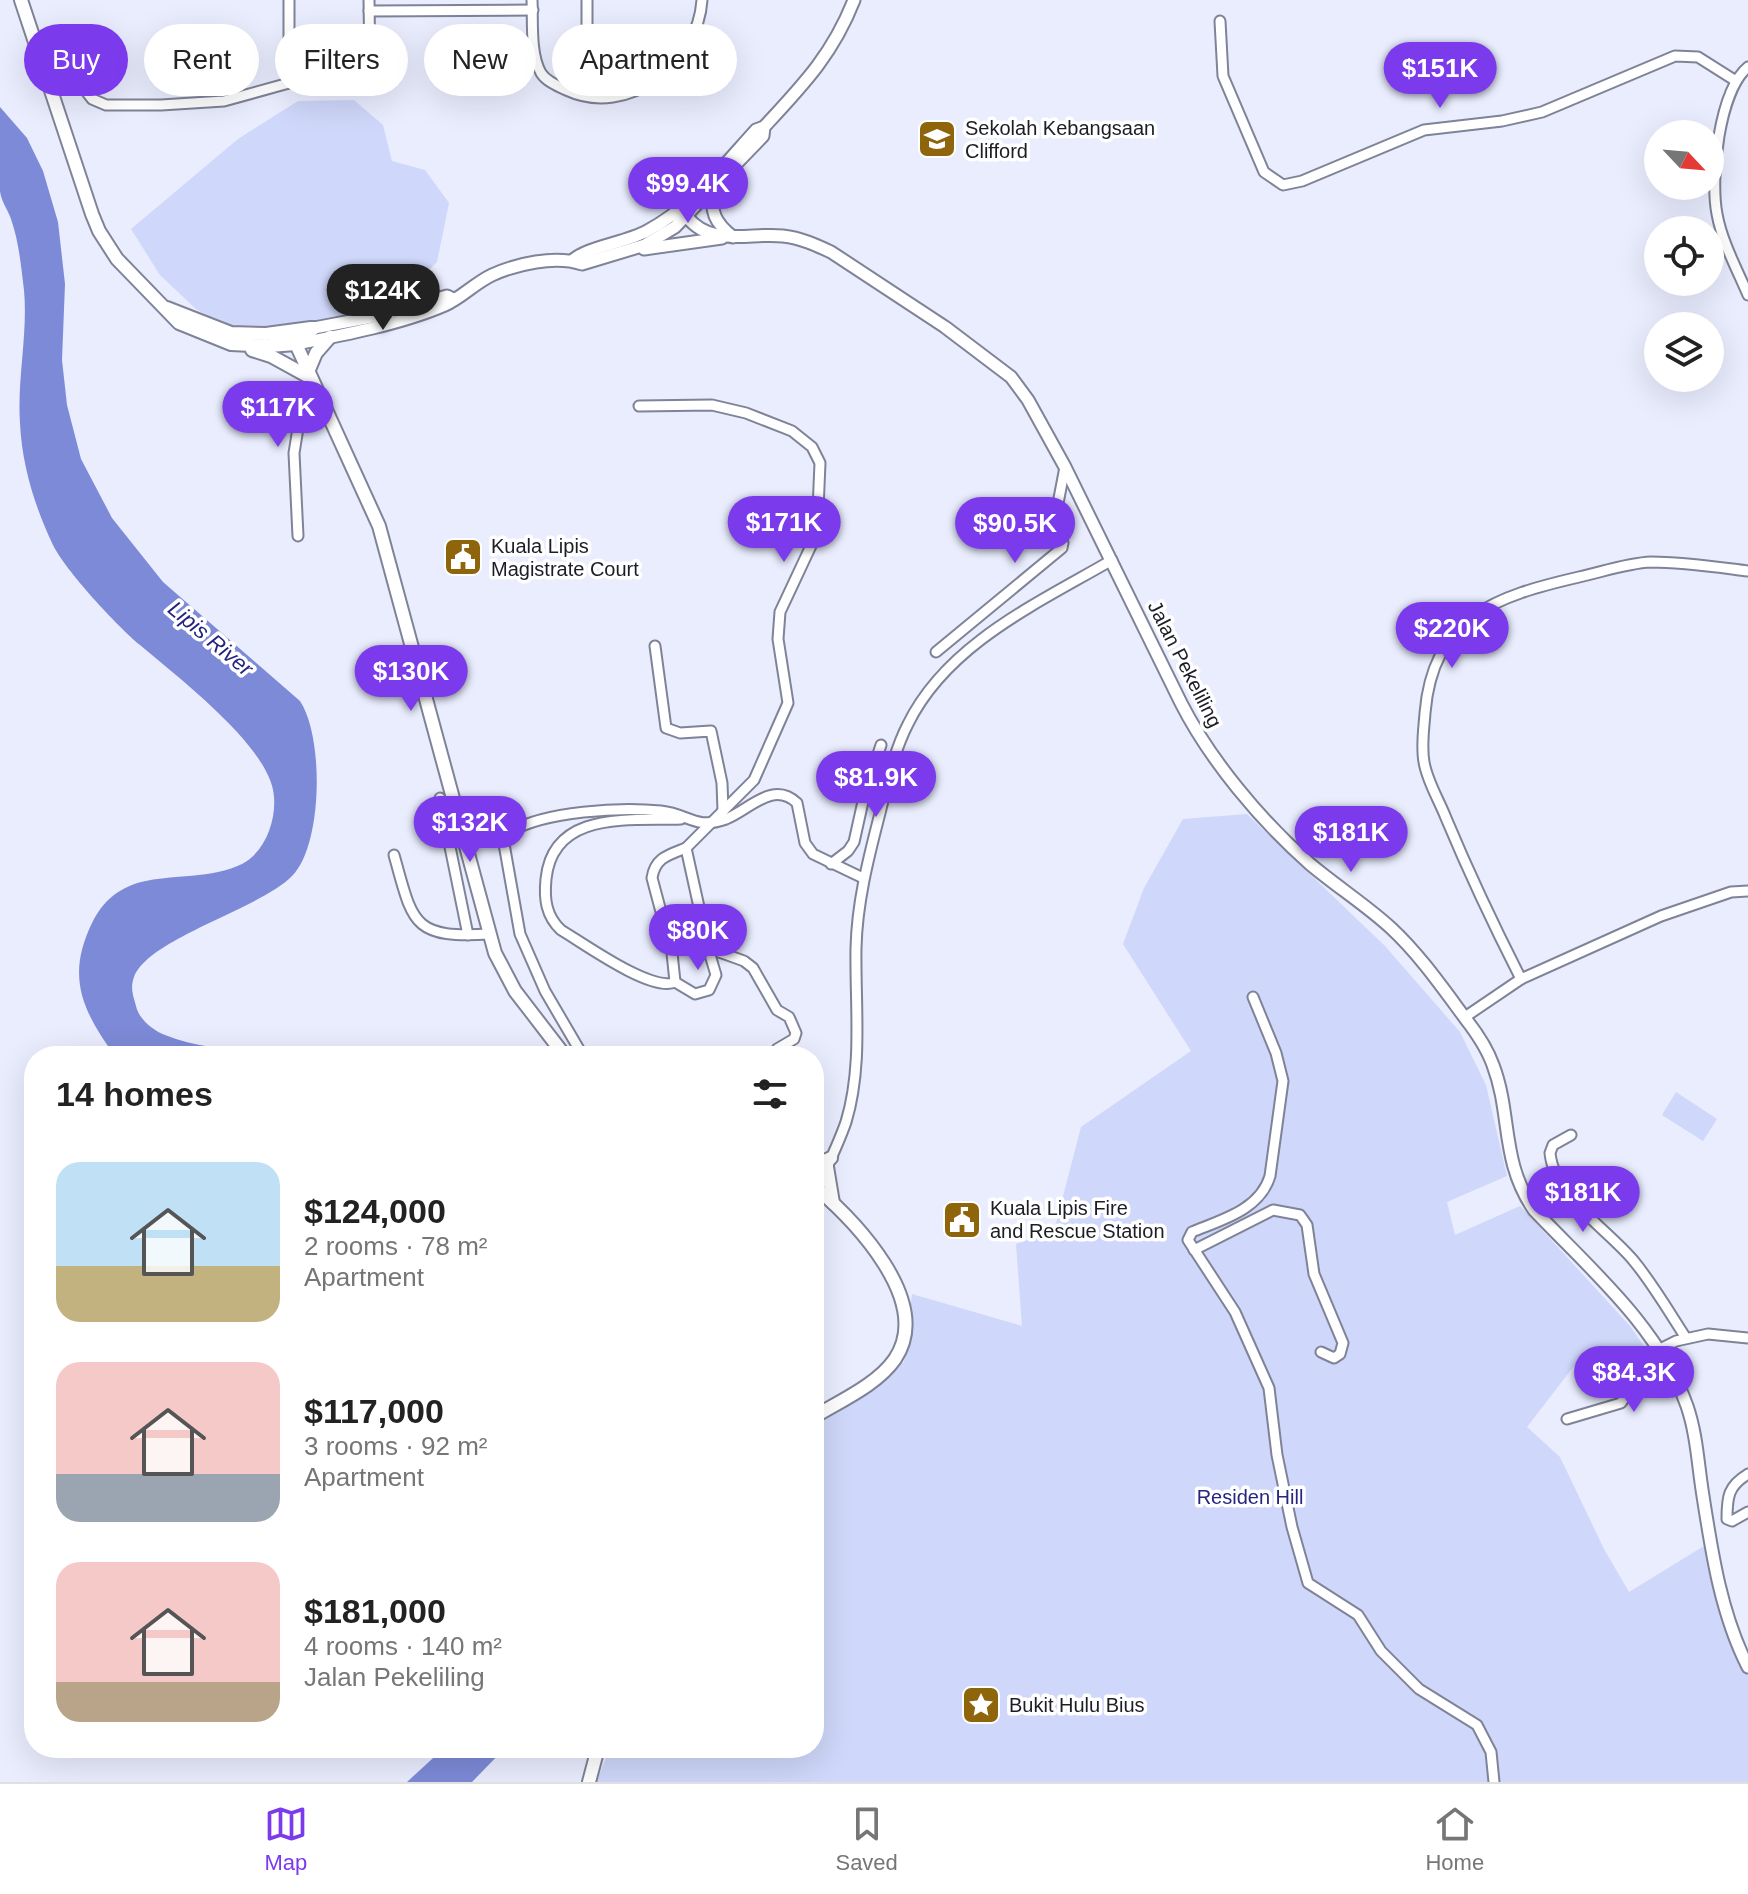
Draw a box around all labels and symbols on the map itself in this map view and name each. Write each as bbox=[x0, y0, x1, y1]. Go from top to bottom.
pin: $151K bbox=[1384, 42, 1496, 110]
place label: Sekolah Kebangsaan Clifford bbox=[965, 117, 1155, 162]
school or university icon: Sekolah Kebangsaan Clifford bbox=[916, 118, 958, 160]
north arrow bbox=[1644, 120, 1724, 200]
pin: $99.4K bbox=[623, 157, 753, 225]
pin: $124K bbox=[327, 264, 439, 332]
pin: $117K bbox=[222, 381, 334, 449]
pin: $171K bbox=[728, 496, 840, 564]
pin: $90.5K bbox=[950, 497, 1080, 565]
place label: Kuala Lipis Magistrate Court bbox=[491, 535, 639, 580]
public building icon: Kuala Lipis Magistrate Court bbox=[442, 536, 484, 578]
water label: Lipis River bbox=[163, 596, 259, 682]
street label: Jalan Pekeliling bbox=[1144, 597, 1226, 731]
pin: $220K bbox=[1396, 602, 1508, 670]
pin: $130K bbox=[355, 645, 467, 713]
pin: $81.9K bbox=[811, 751, 941, 819]
pin: $132K bbox=[414, 796, 526, 864]
pin: $181K bbox=[1295, 806, 1407, 874]
pin: $80K bbox=[651, 904, 745, 972]
pin: $181K bbox=[1527, 1166, 1639, 1234]
place label: Kuala Lipis Fire and Rescue Station bbox=[990, 1197, 1165, 1242]
public building icon: Kuala Lipis Fire and Rescue Station bbox=[941, 1199, 983, 1241]
pin: $84.3K bbox=[1569, 1346, 1699, 1414]
park label: Residen Hill bbox=[1197, 1486, 1303, 1508]
place icon: Bukit Hulu Bius bbox=[960, 1684, 1002, 1726]
place label: Bukit Hulu Bius bbox=[1009, 1694, 1145, 1716]

